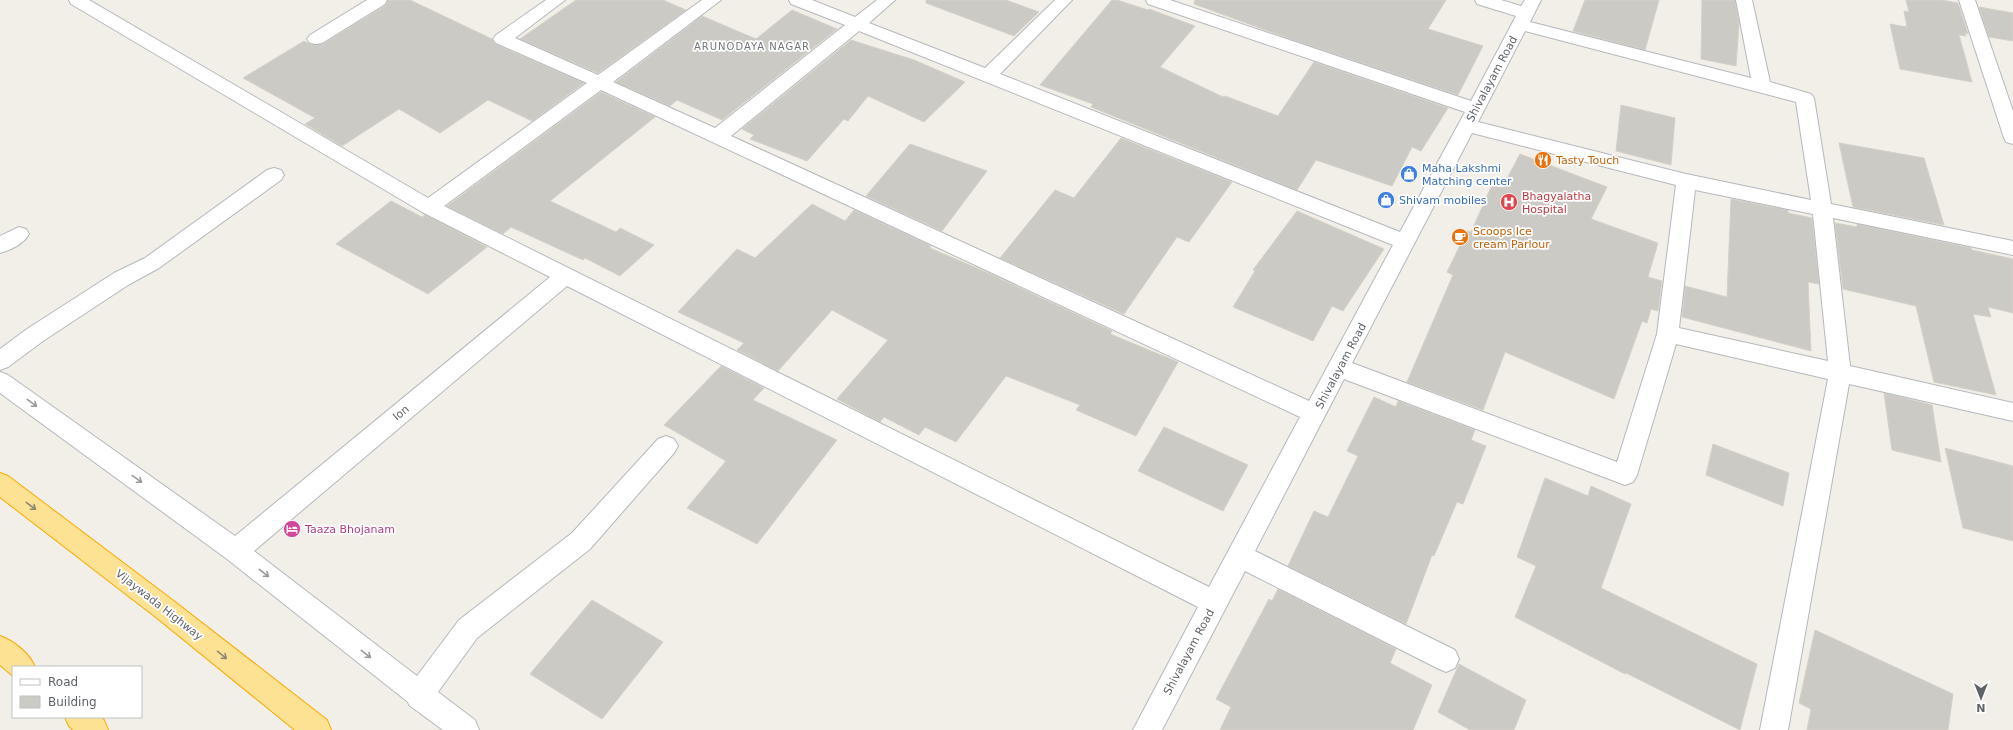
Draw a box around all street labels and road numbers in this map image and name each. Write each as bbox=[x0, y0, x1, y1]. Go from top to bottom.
street label: Shivalayam Road bbox=[1464, 34, 1520, 124]
street label: Shivalayam Road bbox=[1313, 321, 1369, 411]
street label: Ion bbox=[390, 403, 412, 423]
street label: Vijaywada Highway bbox=[113, 567, 206, 643]
street label: Shivalayam Road bbox=[1161, 607, 1217, 697]

